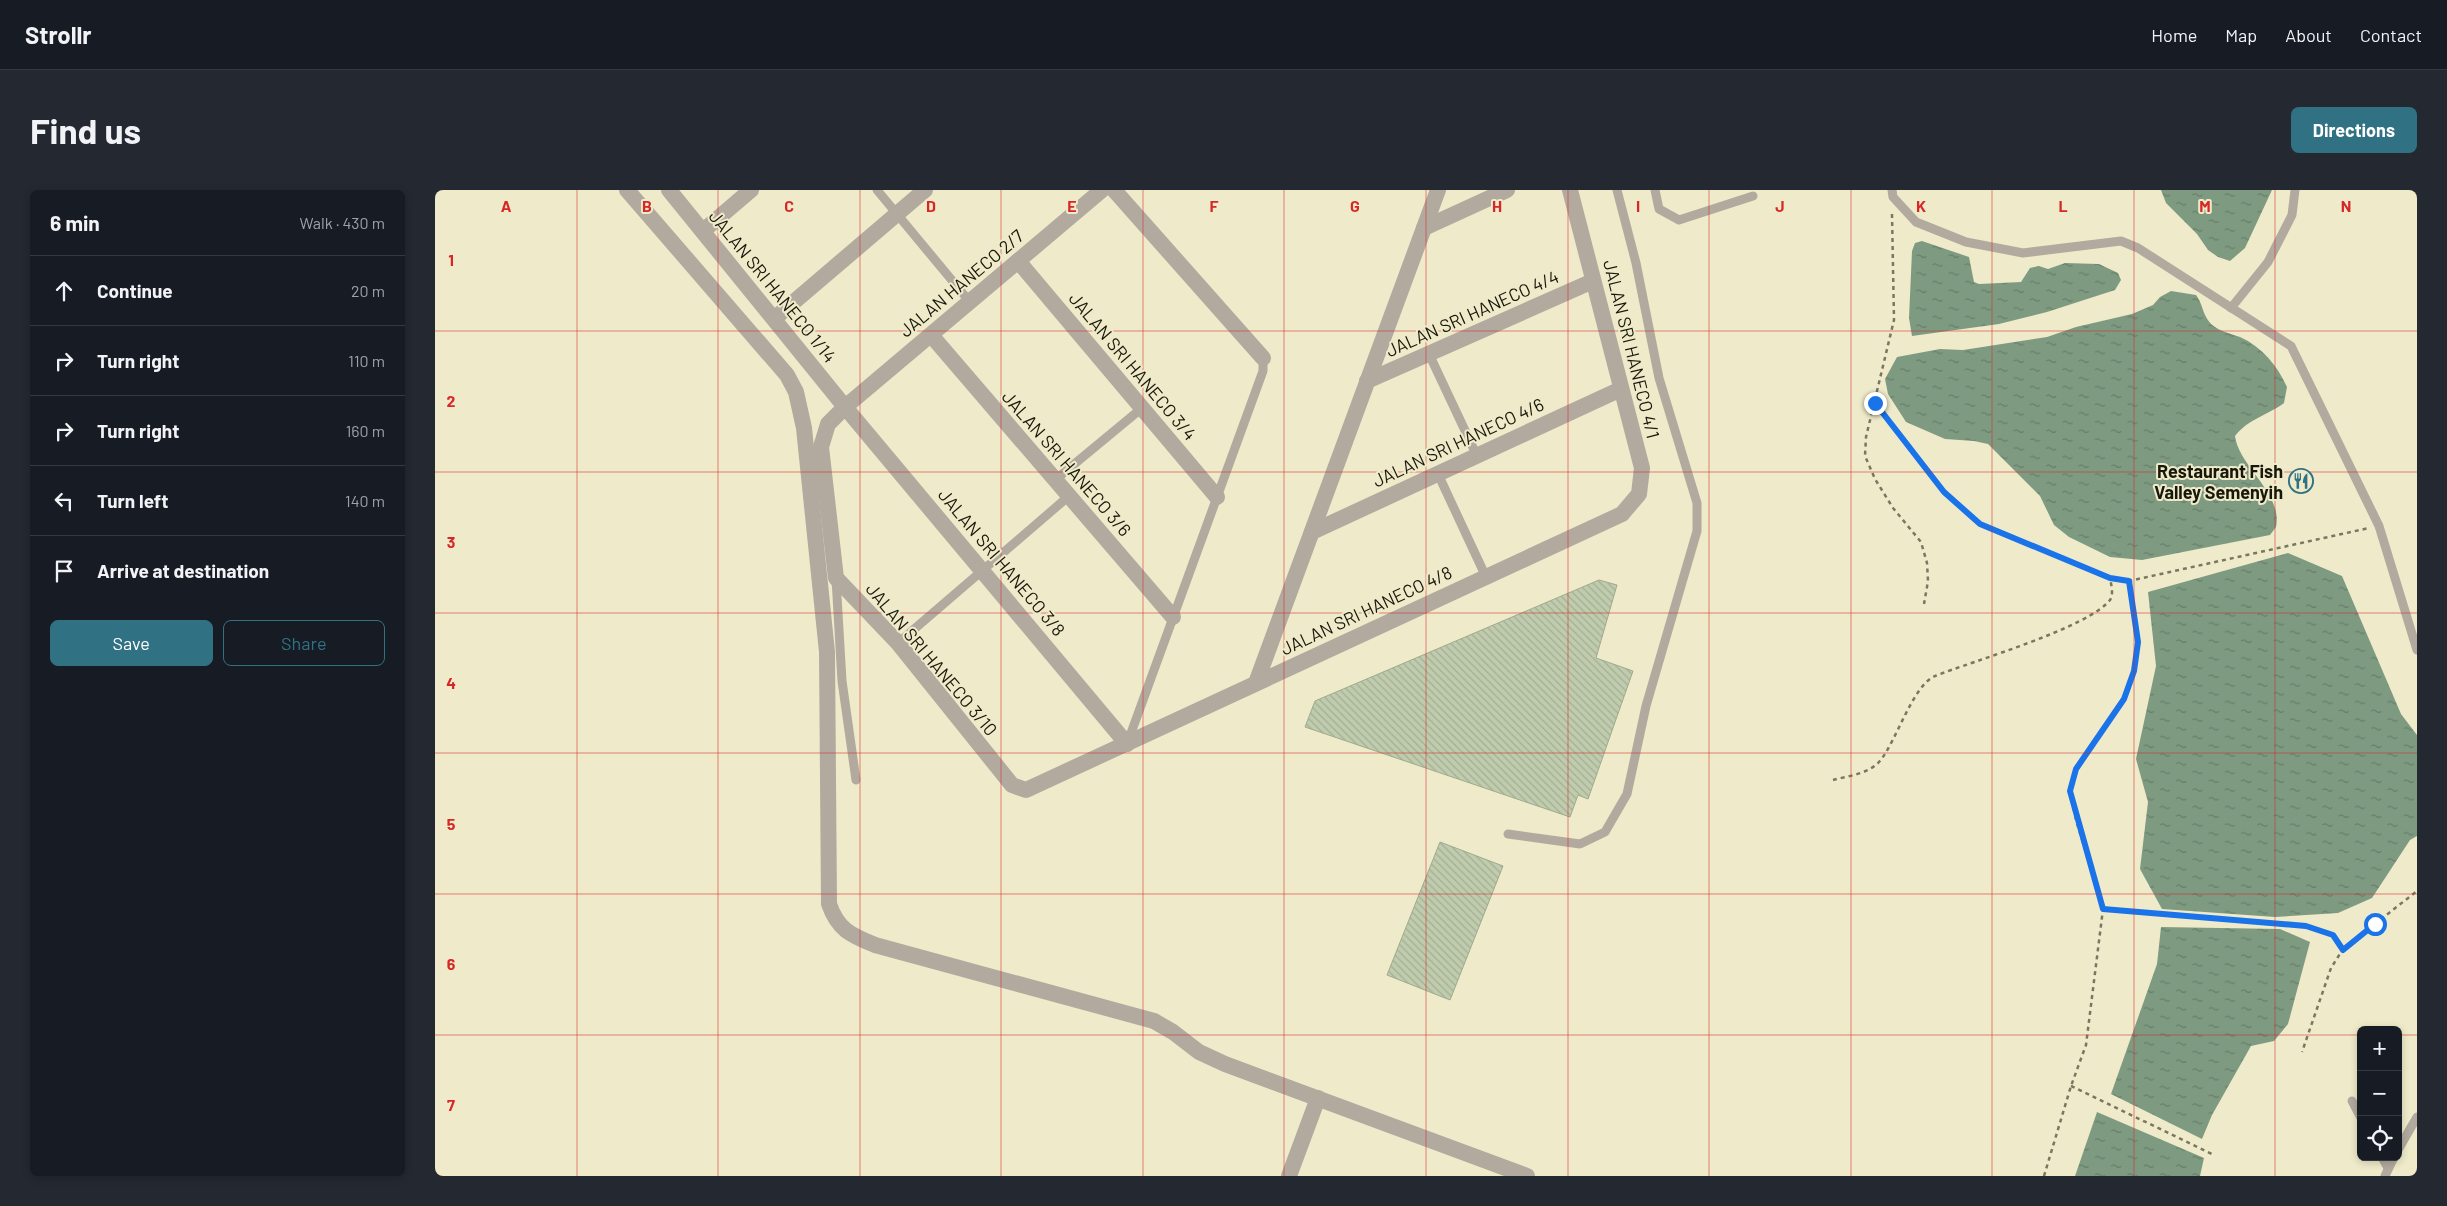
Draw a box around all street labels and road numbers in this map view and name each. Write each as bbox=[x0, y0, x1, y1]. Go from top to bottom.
street label: JALAN SRI HANECO 1/14 bbox=[705, 205, 841, 367]
street label: JALAN HANECO 2/7 bbox=[894, 224, 1028, 341]
street label: JALAN SRI HANECO 4/1 bbox=[1599, 257, 1665, 441]
street label: JALAN SRI HANECO 4/4 bbox=[1382, 265, 1562, 361]
street label: JALAN SRI HANECO 3/4 bbox=[1065, 288, 1201, 444]
street label: JALAN SRI HANECO 3/6 bbox=[998, 386, 1136, 540]
street label: JALAN SRI HANECO 4/6 bbox=[1369, 393, 1547, 491]
street label: JALAN SRI HANECO 3/8 bbox=[934, 484, 1070, 640]
street label: JALAN SRI HANECO 4/8 bbox=[1277, 561, 1455, 659]
street label: JALAN SRI HANECO 3/10 bbox=[862, 578, 1002, 740]

